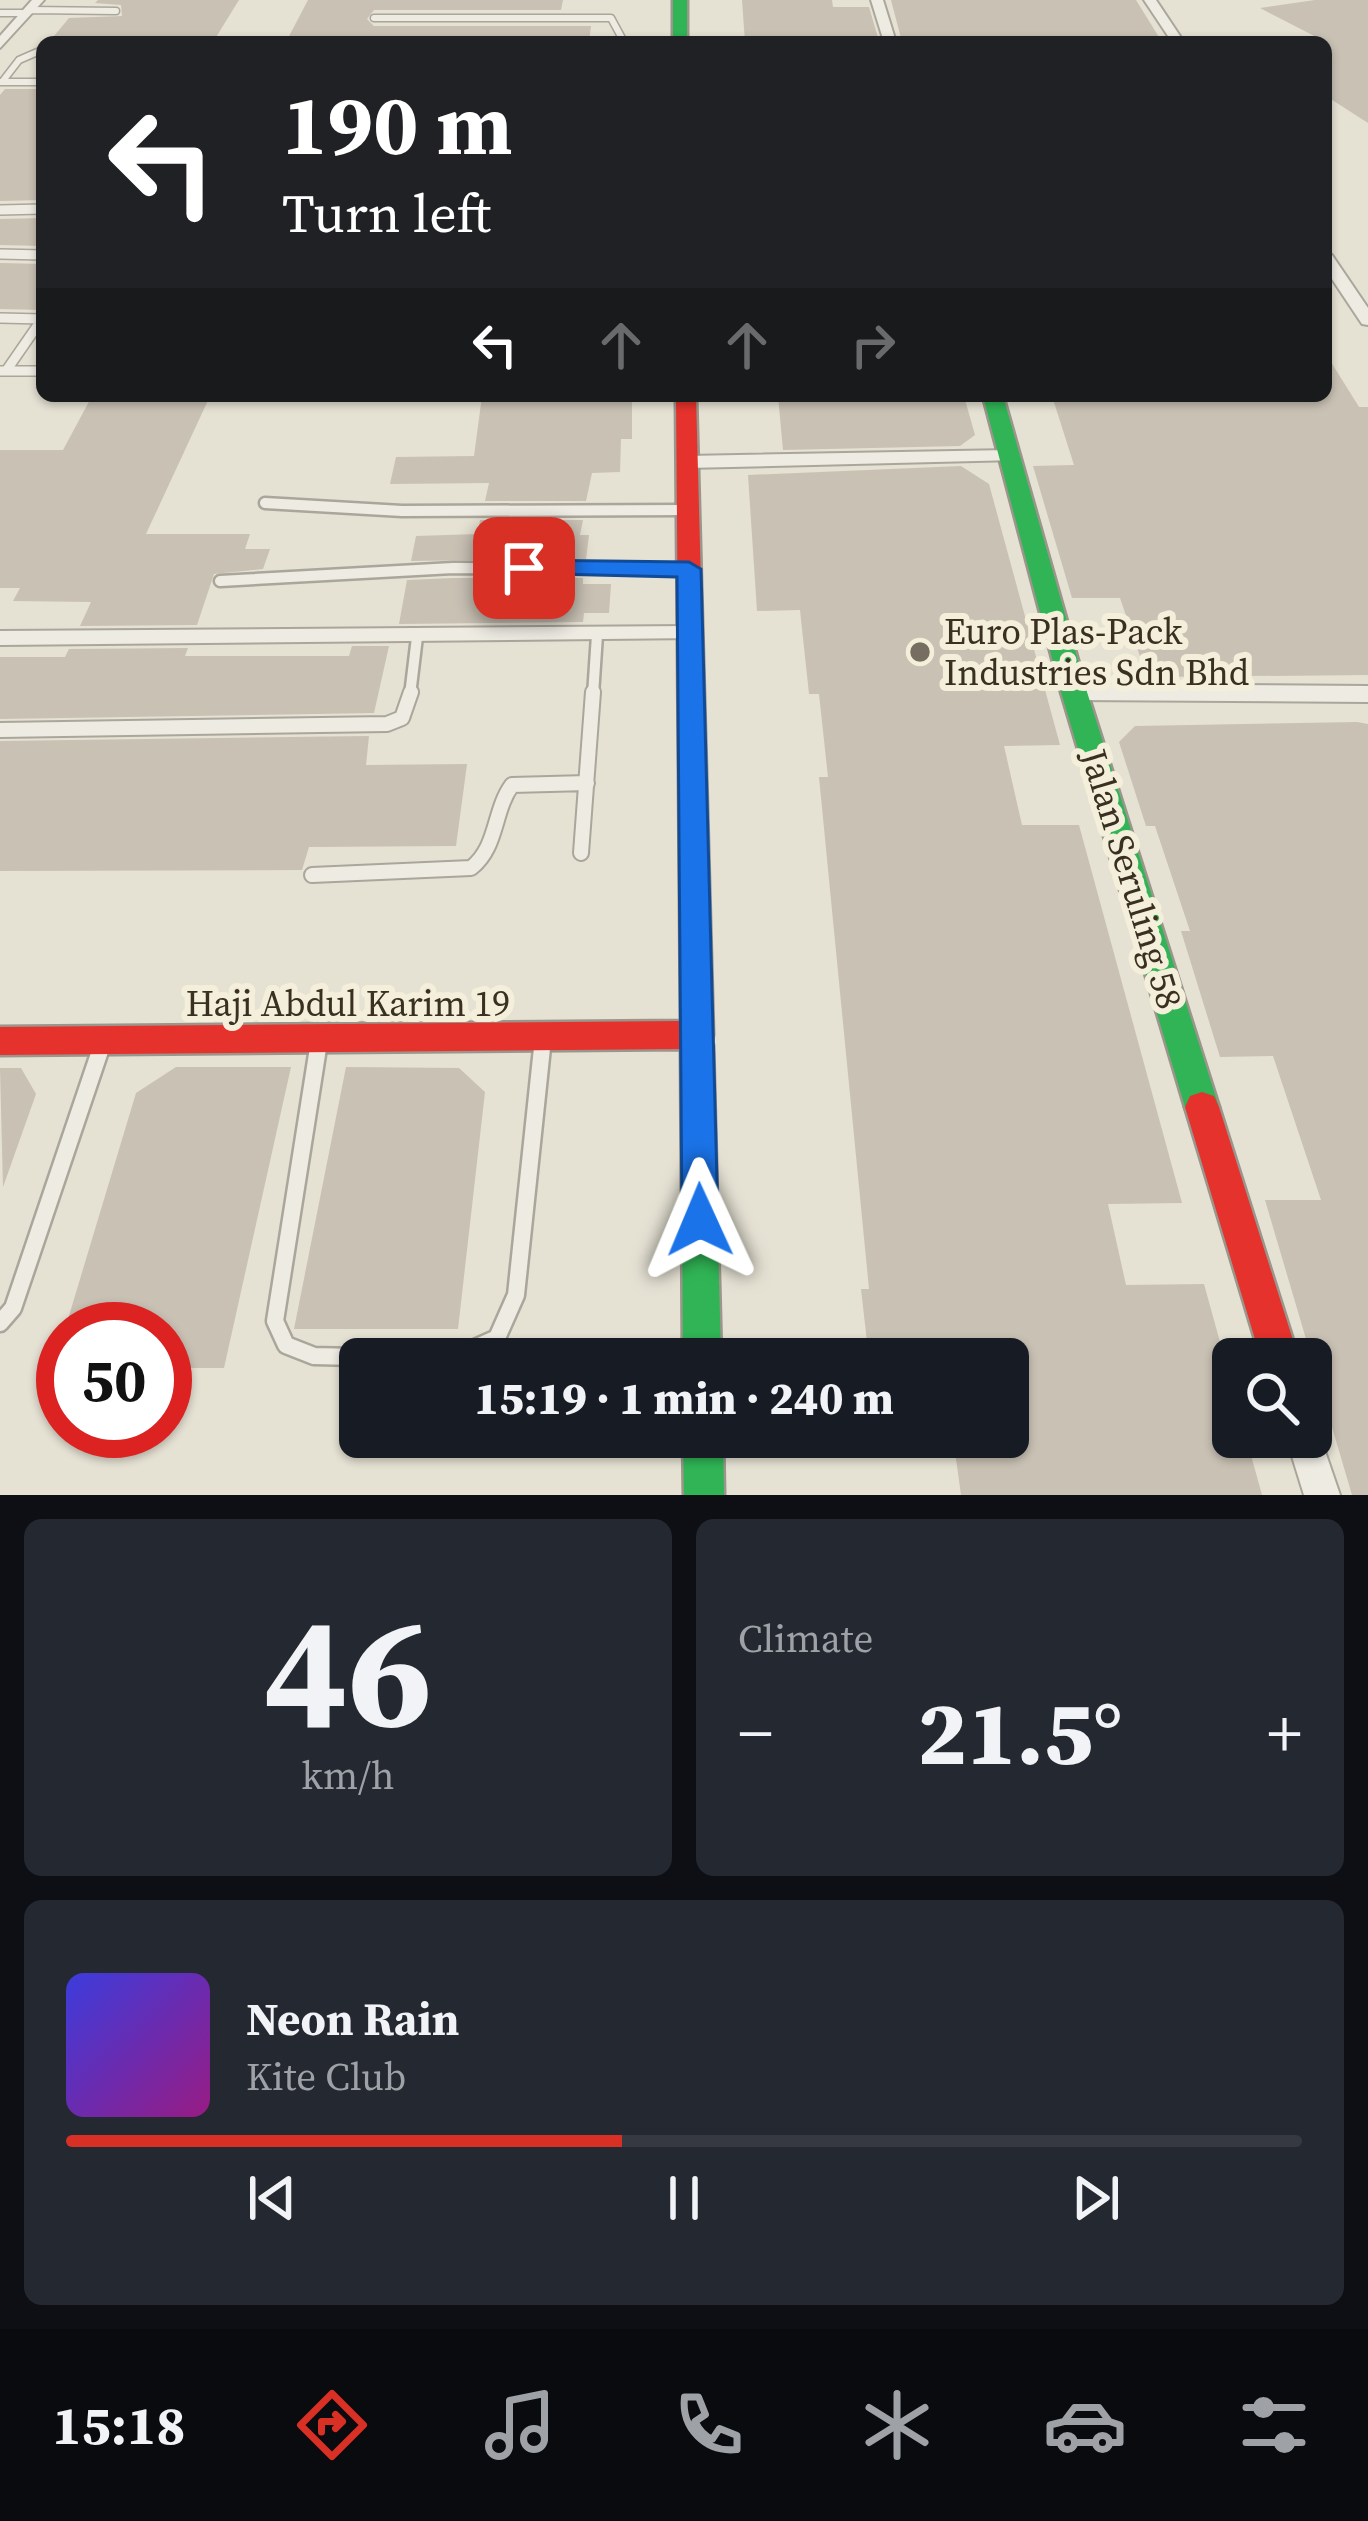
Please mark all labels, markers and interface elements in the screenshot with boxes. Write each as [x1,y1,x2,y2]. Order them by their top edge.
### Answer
text: 190 m [282,67,513,182]
icon: left [84,84,240,240]
text: Turn left [282,176,491,250]
icon: left [462,312,528,378]
icon: ahead [588,312,654,378]
icon: ahead [714,312,780,378]
icon: right [840,312,906,378]
pin [473,517,575,619]
icon: arrive [491,535,557,601]
place label: Euro Plas-Pack Industries Sdn Bhd [944,607,1249,697]
marker: Euro Plas-Pack Industries Sdn Bhd [907,639,933,665]
street label: Jalan Seruling 58 [1069,742,1195,1015]
street label: Haji Abdul Karim 19 [186,979,510,1028]
position arrow [637,1157,763,1283]
speed limit sign: 50 [36,1302,192,1458]
map controls [1212,1338,1332,1458]
button: search [1212,1338,1332,1458]
text: 15:19 · 1 min · 240 m [474,1367,894,1429]
text: 46 [263,1564,433,1778]
text: Climate [738,1612,873,1665]
text: 21.5° [917,1671,1123,1794]
text: − [738,1688,773,1778]
text: + [1267,1688,1302,1778]
text: km/h [302,1749,394,1802]
text: Neon Rain [246,1988,459,2050]
text: Kite Club [246,2050,406,2103]
icon: previous [239,2165,305,2231]
icon: pause [651,2165,717,2231]
icon: next [1063,2165,1129,2231]
icon: directions [290,2383,374,2467]
icon: music [478,2383,562,2467]
icon: phone [667,2383,751,2467]
icon: climate [855,2383,939,2467]
icon: car [1043,2383,1127,2467]
icon: filters [1232,2383,1316,2467]
text: 15:18 [52,2388,185,2462]

